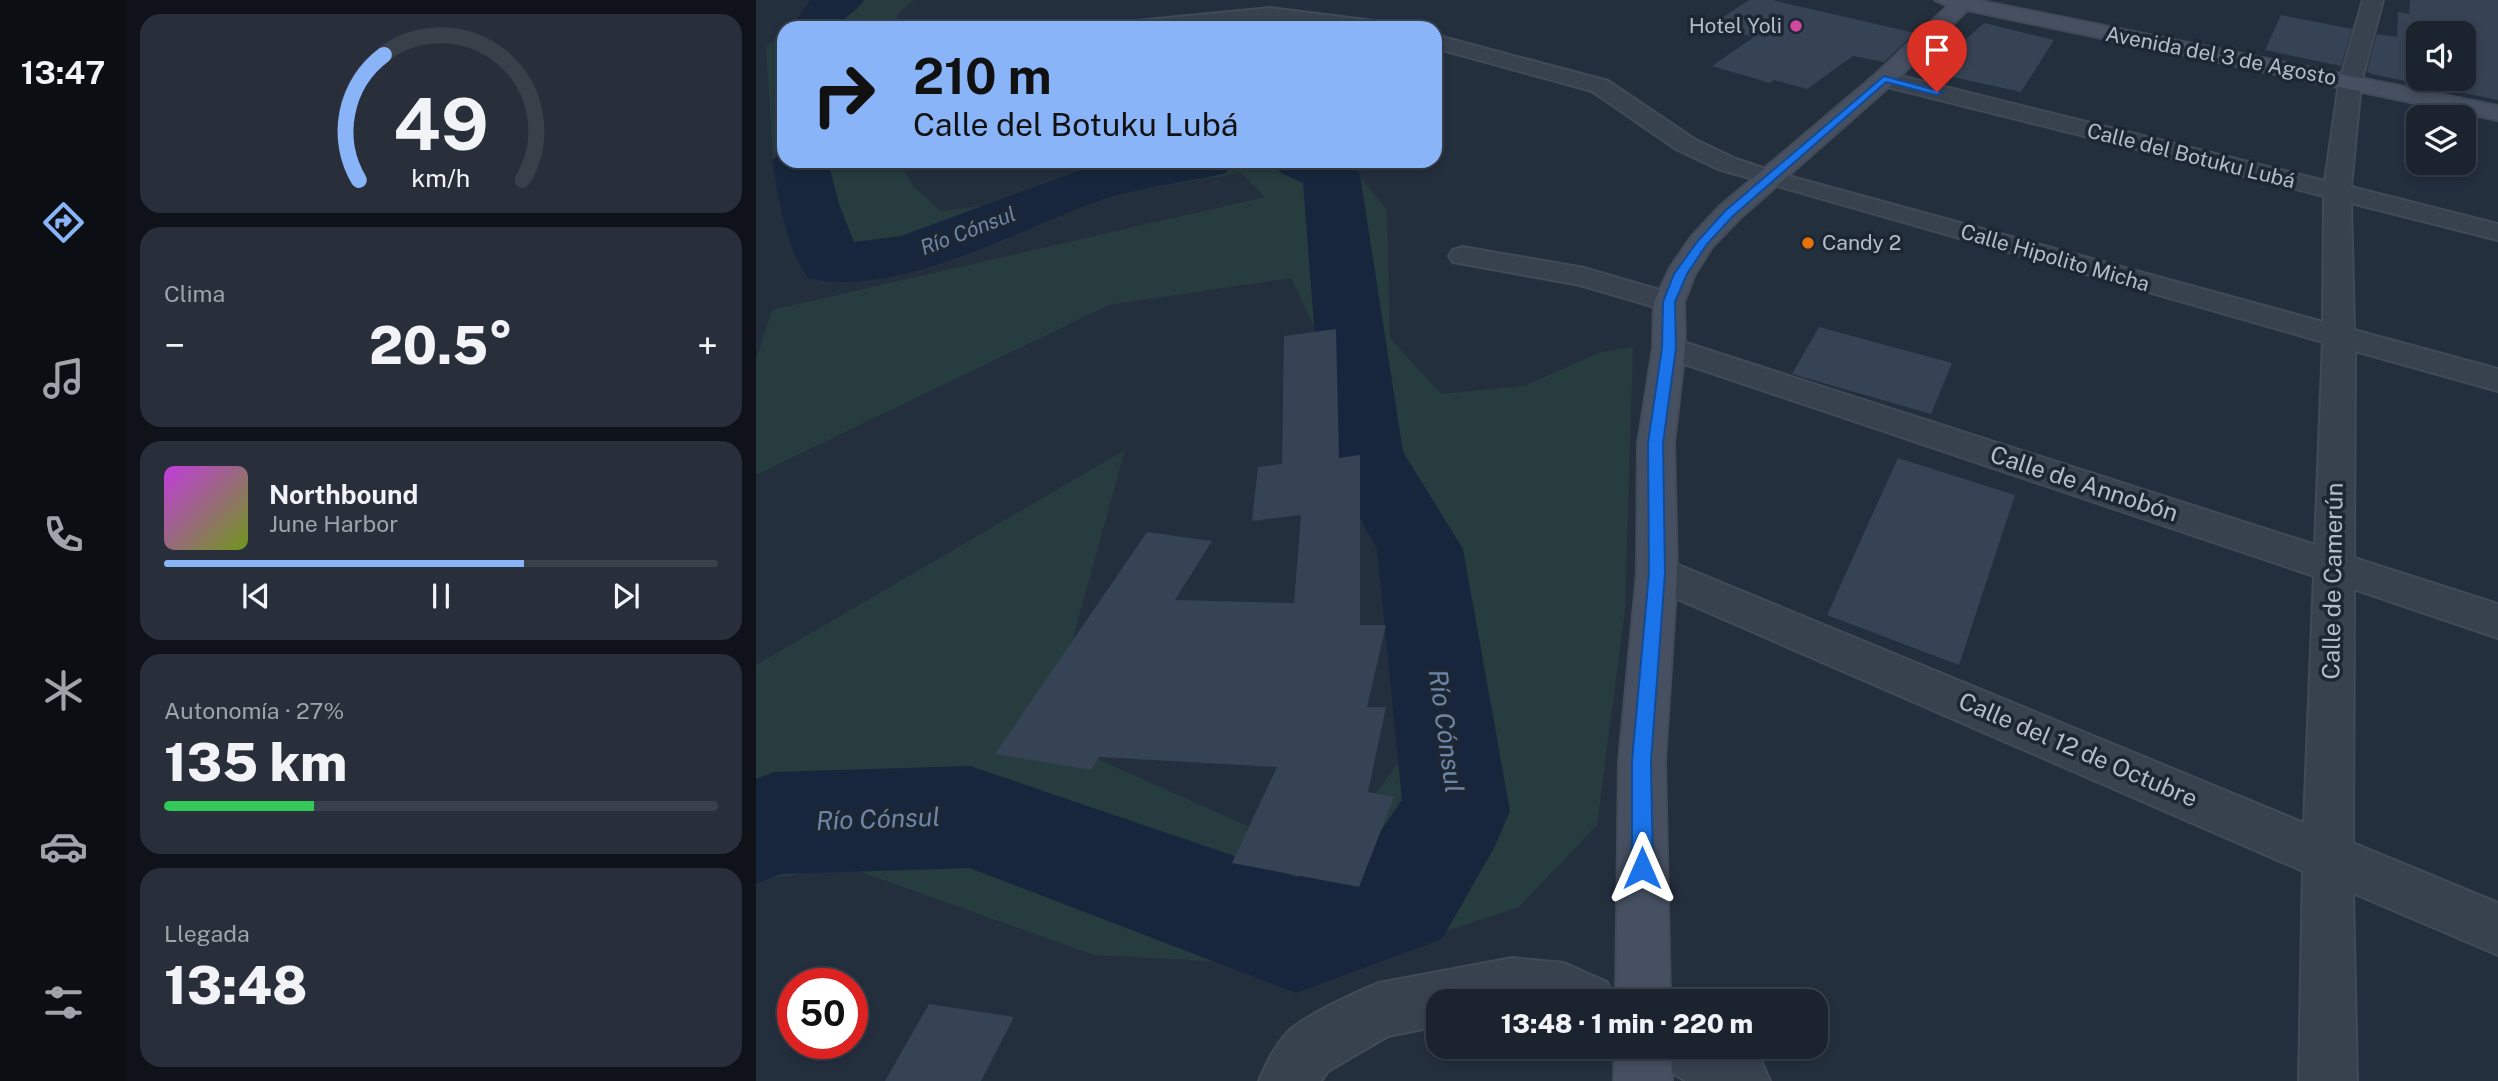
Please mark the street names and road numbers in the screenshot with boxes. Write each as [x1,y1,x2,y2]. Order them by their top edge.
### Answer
street label: Avenida del 3 de Agosto [2103,21,2339,90]
street label: Calle del Botuku Lubá [2084,118,2298,193]
street label: Calle Hipolito Micha [1958,219,2153,296]
street label: Calle de Annobón [1987,439,2182,527]
street label: Calle de Camerún [2316,482,2348,680]
street label: Calle del 12 de Octubre [1955,686,2202,812]

